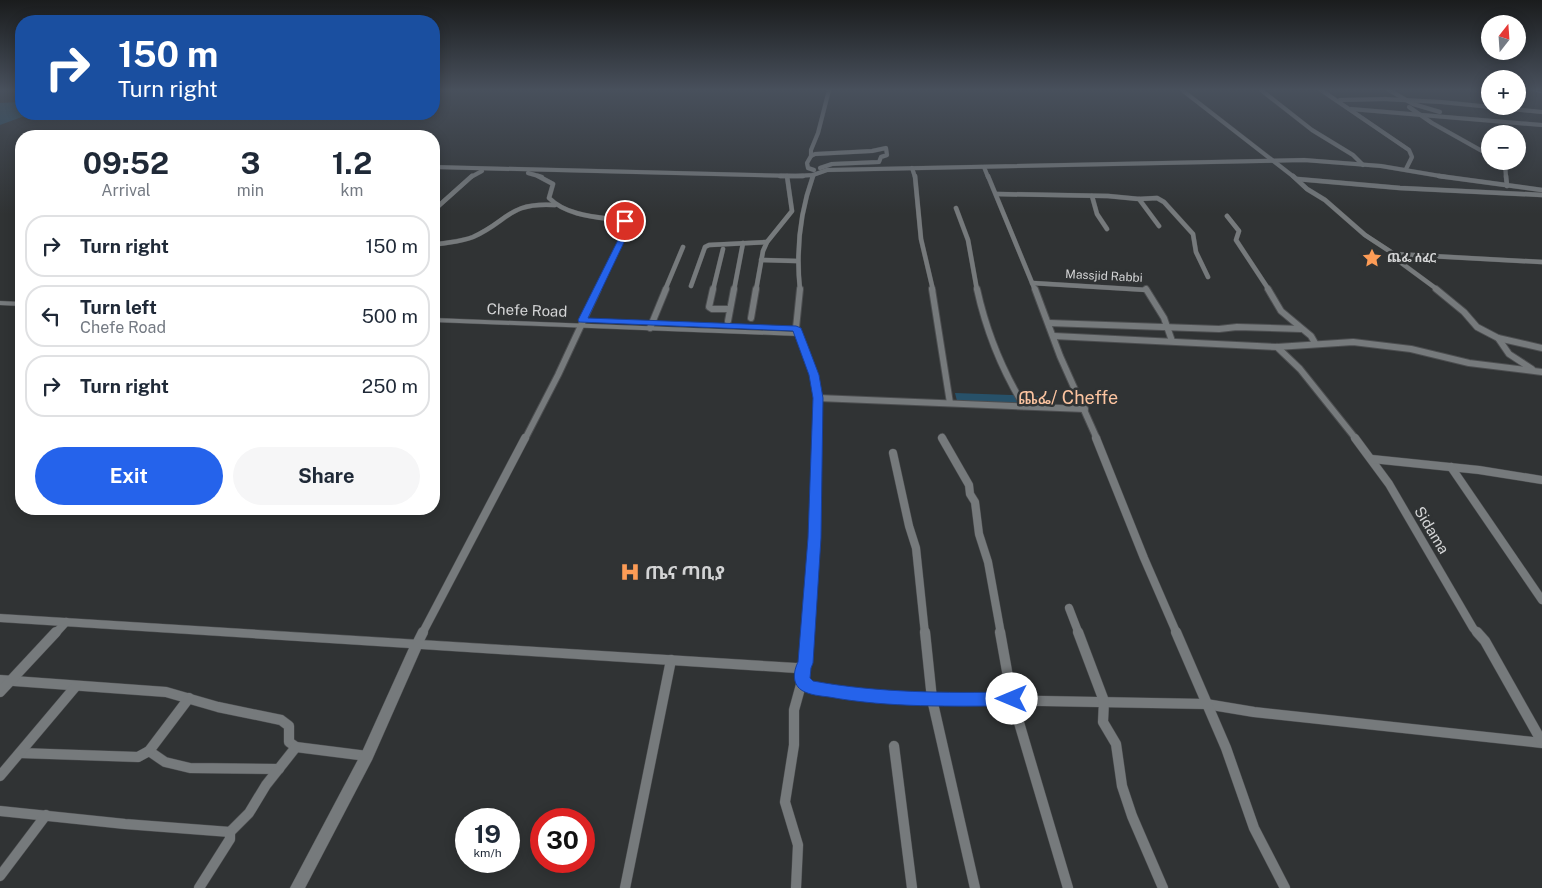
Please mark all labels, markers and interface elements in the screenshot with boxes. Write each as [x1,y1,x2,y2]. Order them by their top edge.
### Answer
north arrow [1481,15,1526,60]
map controls [1481,15,1526,170]
text: 150 m [118,34,218,75]
icon: right [35,35,100,100]
button: + [1481,70,1526,115]
text: Turn right [118,76,218,102]
button: − [1481,125,1526,170]
text: 09:52 [83,145,169,181]
text: 3 [240,145,260,181]
text: 1.2 [332,145,372,181]
text: Arrival [101,181,151,200]
text: min [237,181,264,200]
text: km [341,181,363,200]
pin [604,200,646,242]
icon: arrive [611,207,639,235]
icon: right [37,232,65,260]
text: Turn right [80,235,169,257]
text: 150 m [365,235,418,257]
place icon: ጨፌ ሰፈር [1361,247,1383,269]
place label: ጨፌ ሰፈር [1387,251,1436,265]
street label: Massjid Rabbi [1065,267,1143,285]
text: Turn left [80,296,157,318]
street label: Chefe Road [486,300,568,320]
icon: left [37,302,65,330]
text: 500 m [362,305,418,327]
text: Chefe Road [80,318,166,337]
icon: right [37,372,65,400]
text: Turn right [80,375,169,397]
text: 250 m [362,375,418,397]
district label: ጨፌ/ Cheffe [1018,387,1118,408]
button: Exit [35,447,223,505]
button: Share [233,447,420,505]
street label: Sidama [1411,503,1453,557]
hospital icon: ጤና ጣቢያ [619,561,641,583]
place label: ጤና ጣቢያ [645,562,725,583]
position arrow [985,672,1037,724]
speed limit sign: 30 [530,808,595,873]
text: 19 [474,819,501,849]
text: km/h [473,846,502,860]

